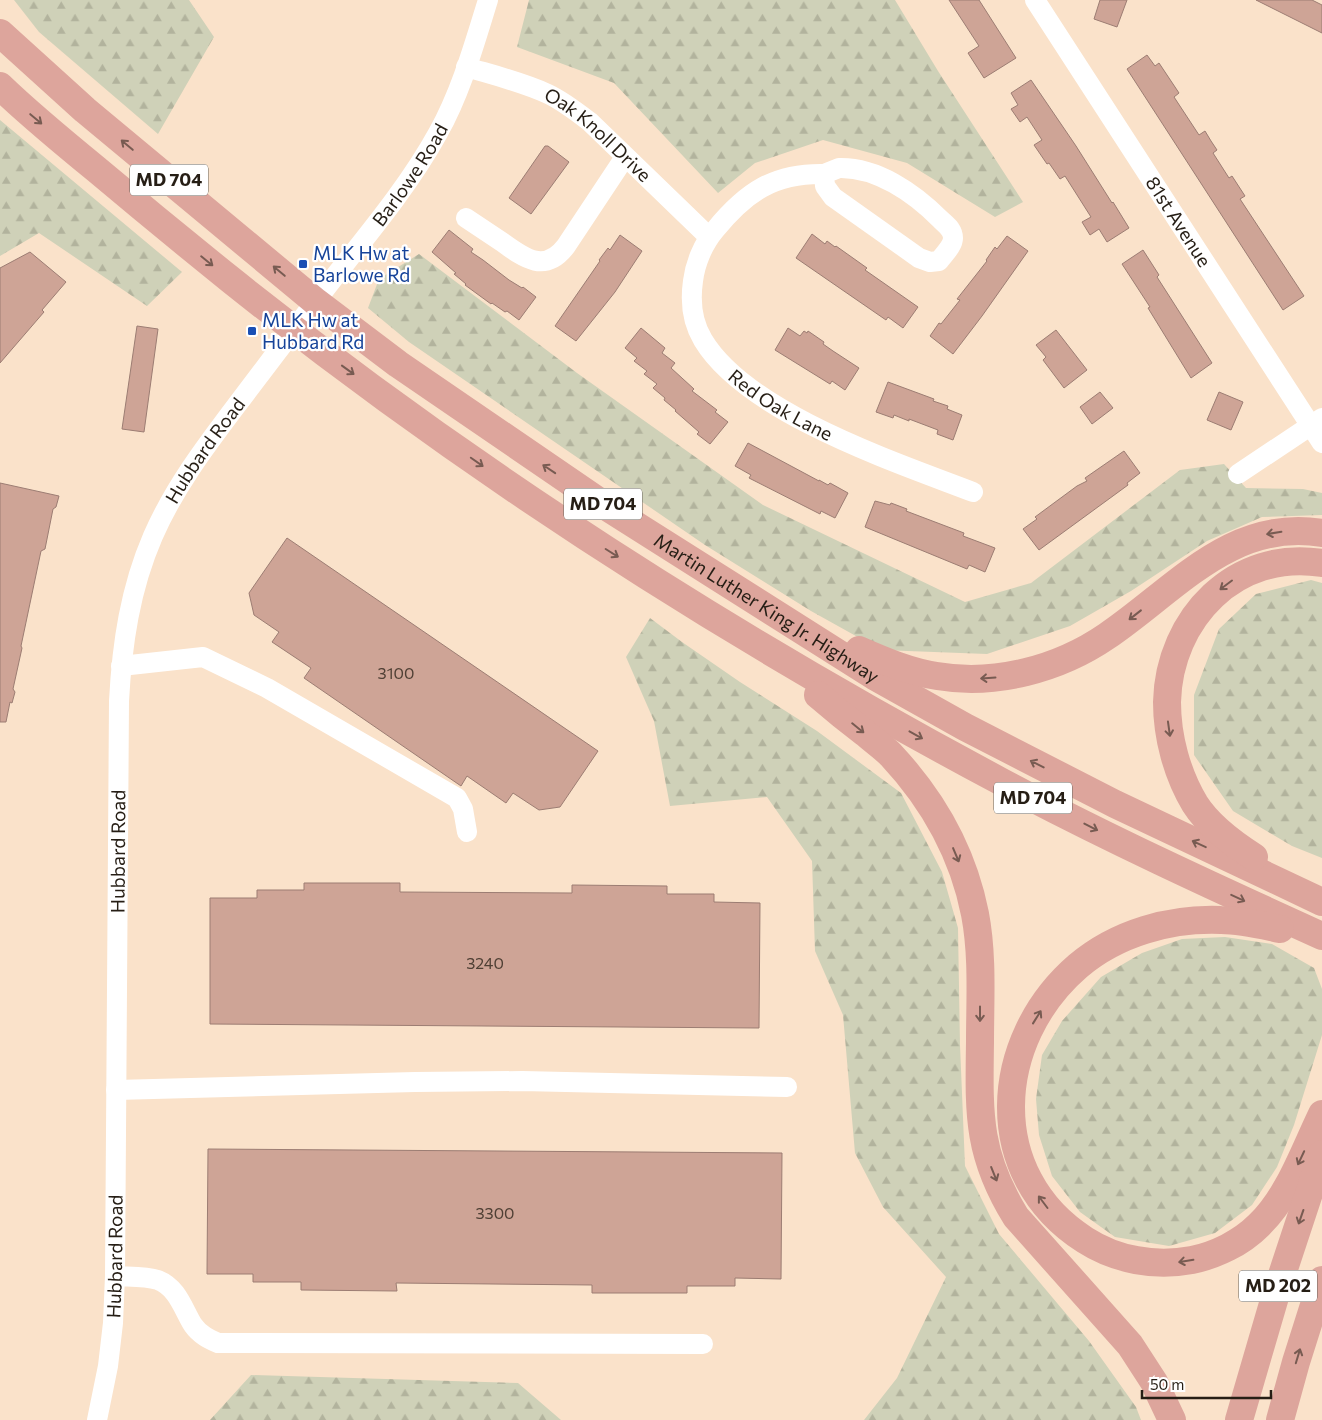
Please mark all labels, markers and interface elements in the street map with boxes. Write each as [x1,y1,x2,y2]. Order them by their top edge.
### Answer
street label: Oak Knoll Drive [541,82,656,186]
one-way arrow [29,113,42,125]
street label: Barlowe Road [367,119,452,230]
one-way arrow [121,139,134,150]
road number: MD 704 [130,164,208,196]
street label: 81st Avenue [1141,172,1217,271]
place label: MLK Hw at Barlowe Rd [313,241,410,286]
one-way arrow [200,255,213,266]
marker: MLK Hw at Barlowe Rd [297,258,309,270]
one-way arrow [272,266,285,277]
place label: MLK Hw at Hubbard Rd [262,308,364,353]
marker: MLK Hw at Hubbard Rd [246,325,258,337]
street label: Red Oak Lane [724,364,837,445]
one-way arrow [341,365,355,375]
street label: Hubbard Road [160,393,249,507]
one-way arrow [470,457,484,467]
one-way arrow [543,463,557,473]
road number: MD 704 [564,488,642,520]
street label: Martin Luther King Jr. Highway [650,528,884,687]
one-way arrow [1266,528,1282,538]
one-way arrow [604,548,618,558]
one-way arrow [1219,580,1233,590]
one-way arrow [1129,609,1142,620]
house number: 3100 [378,663,414,682]
one-way arrow [981,673,997,682]
one-way arrow [1164,721,1174,737]
one-way arrow [851,722,864,733]
one-way arrow [909,731,923,741]
one-way arrow [1030,759,1045,769]
road number: MD 704 [994,782,1072,814]
street label: Hubbard Road [106,790,129,913]
one-way arrow [1083,823,1098,832]
one-way arrow [1191,839,1206,849]
one-way arrow [953,847,962,862]
one-way arrow [1230,893,1245,903]
house number: 3240 [466,953,504,972]
one-way arrow [975,1006,985,1022]
one-way arrow [1031,1010,1042,1024]
one-way arrow [1296,1150,1305,1165]
one-way arrow [990,1166,999,1181]
street label: Hubbard Road [101,1195,127,1319]
one-way arrow [1038,1195,1048,1209]
house number: 3300 [475,1203,515,1222]
one-way arrow [1296,1209,1305,1224]
one-way arrow [1178,1256,1194,1266]
road number: MD 202 [1239,1270,1317,1302]
one-way arrow [1294,1349,1303,1365]
scale bar [1142,1368,1271,1400]
text: 50 m [1150,1375,1184,1393]

